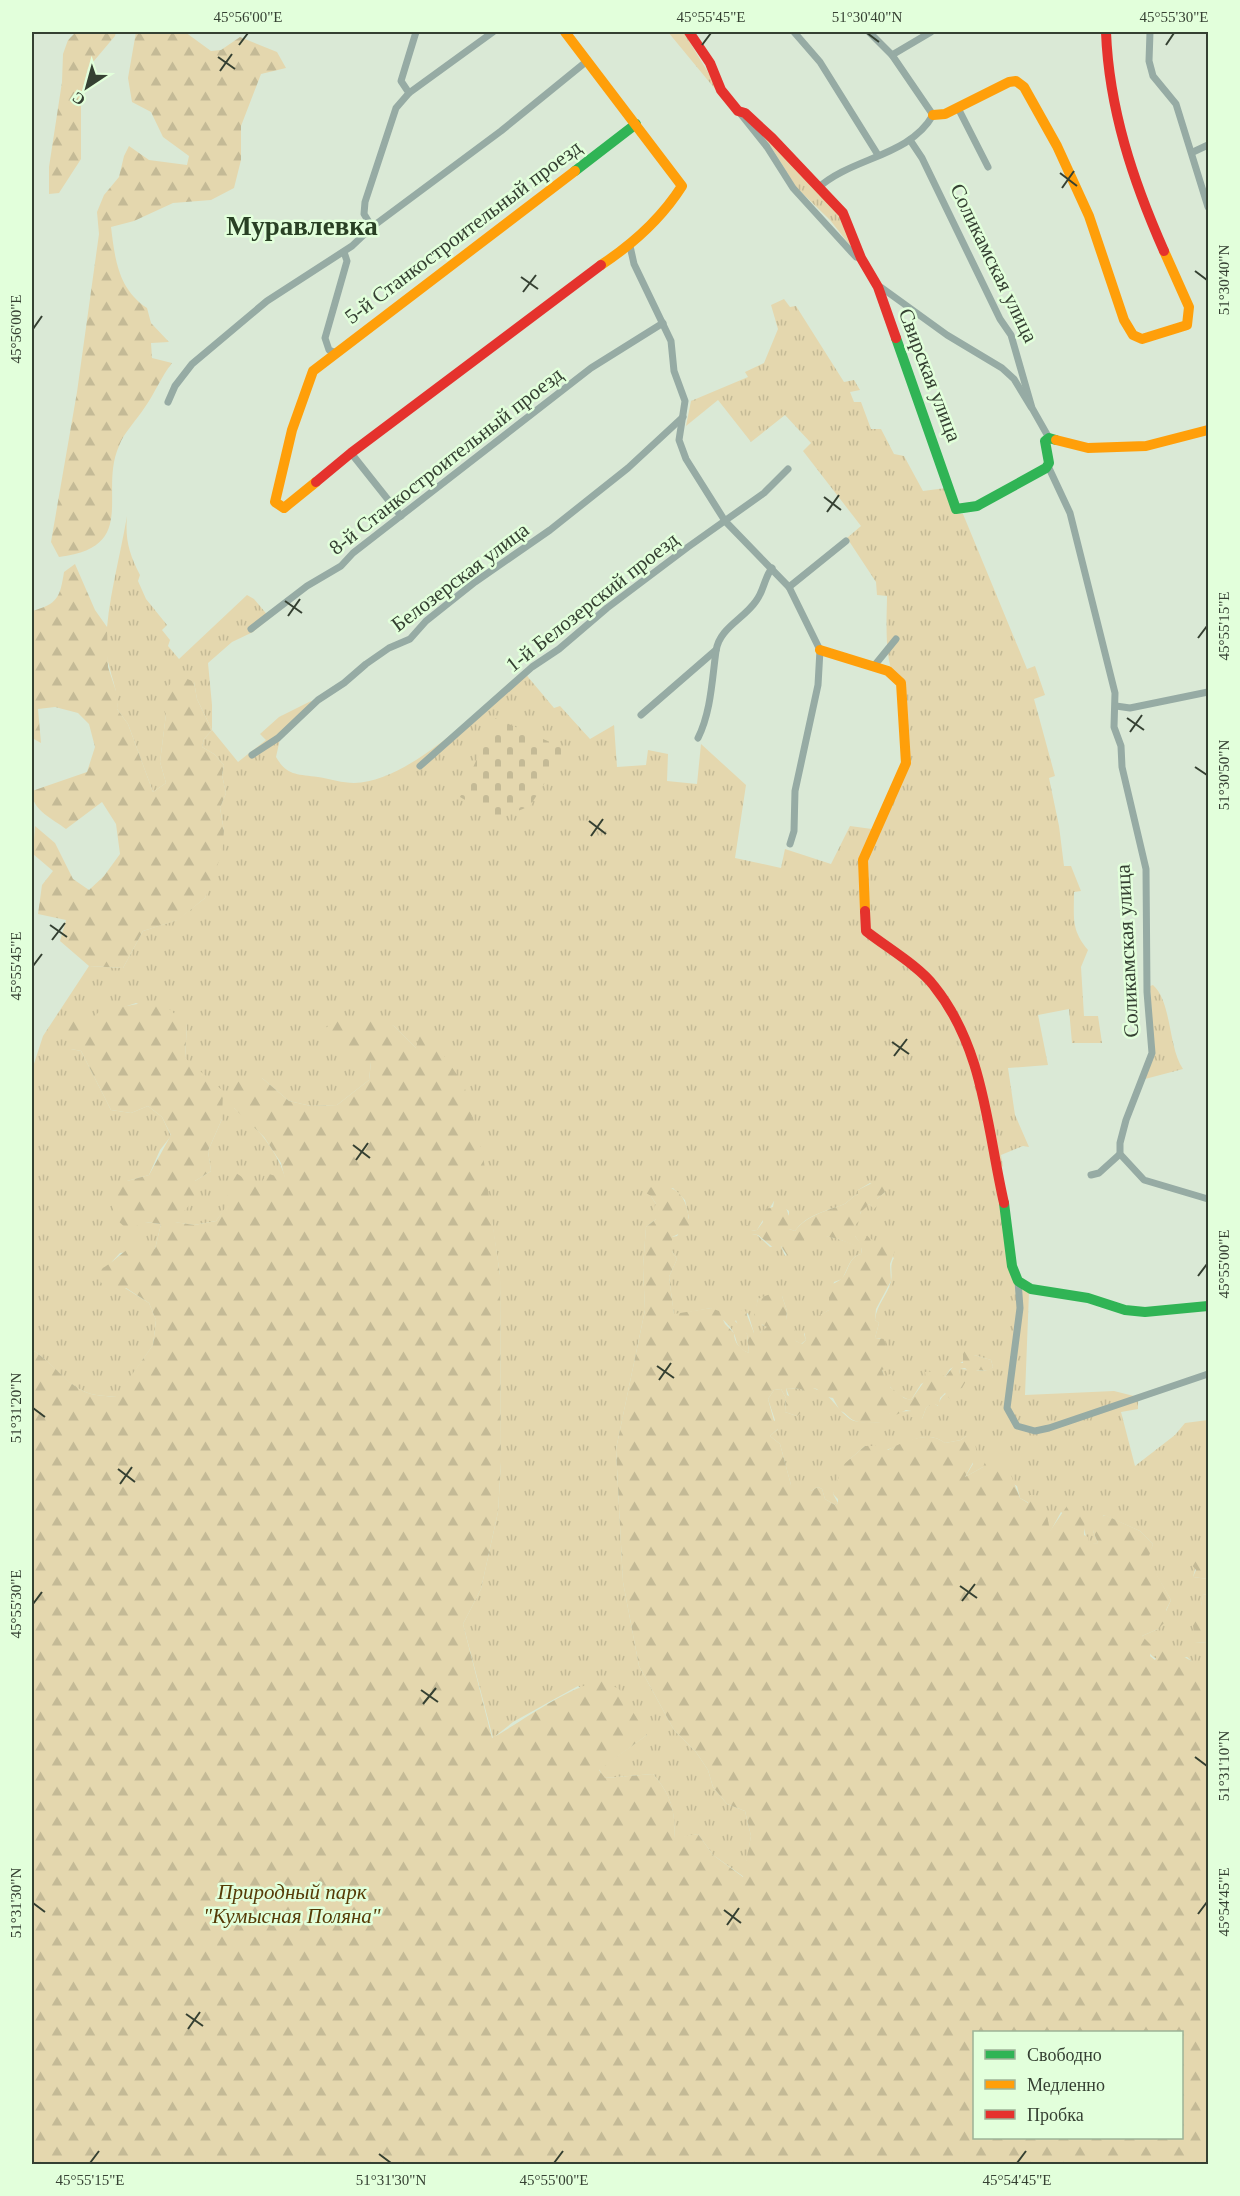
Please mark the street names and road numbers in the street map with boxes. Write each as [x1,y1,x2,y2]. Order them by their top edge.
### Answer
street label: 5-й Станкостроительный проезд [340,135,586,329]
street label: Соликамская улица [945,180,1043,347]
street label: Свирская улица [894,305,967,446]
street label: 8-й Станкостроительный проезд [324,362,568,560]
street label: Белозерская улица [387,517,534,636]
street label: 1-й Белозерский проезд [501,527,683,677]
street label: Соликамская улица [1110,863,1144,1038]

